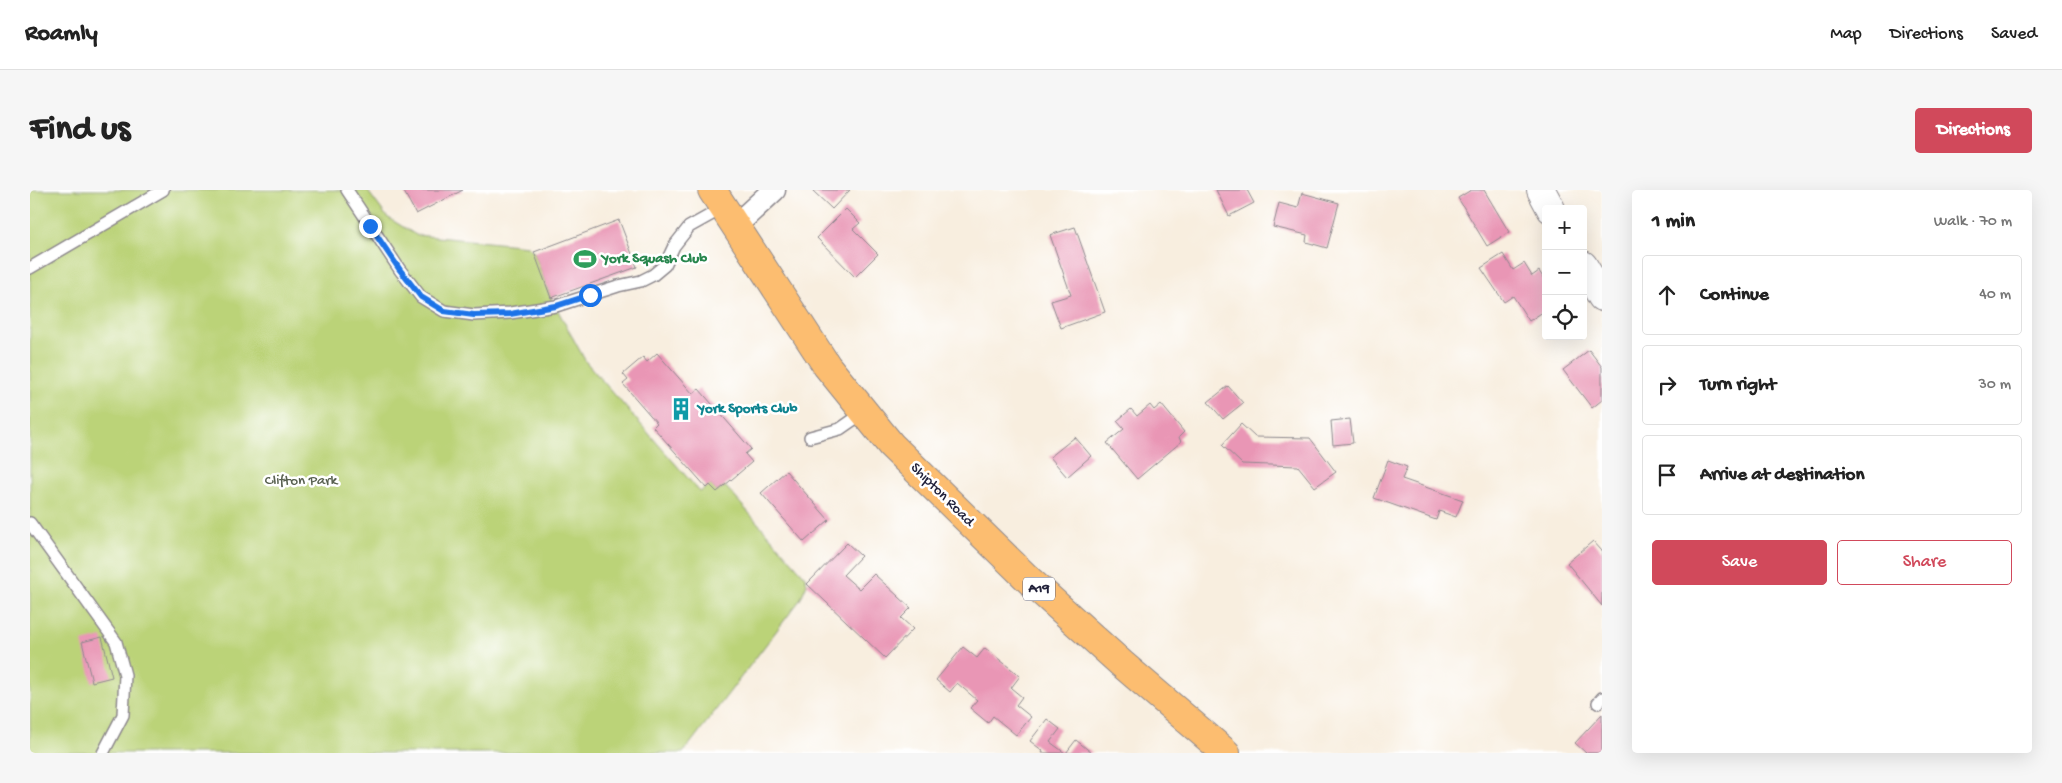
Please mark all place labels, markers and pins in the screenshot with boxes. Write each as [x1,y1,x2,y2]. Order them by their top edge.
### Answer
sports icon: York Squash Club [572,246,598,272]
place label: York Squash Club [600,250,707,268]
building icon: York Sports Club [668,396,694,422]
place label: York Sports Club [696,400,797,418]

